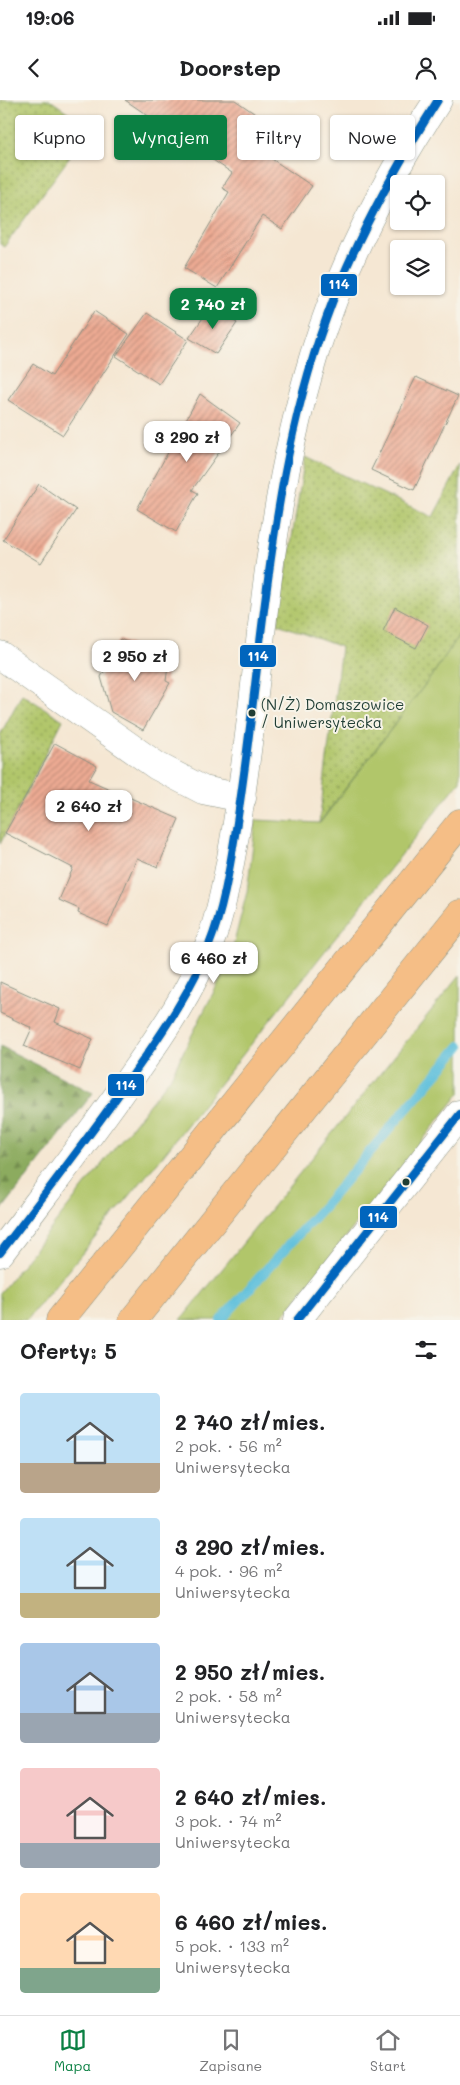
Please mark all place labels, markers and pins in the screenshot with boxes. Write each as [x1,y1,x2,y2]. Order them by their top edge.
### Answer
pin: 2 740 zł [161,288,265,330]
pin: 3 290 zł [135,420,239,463]
pin: 2 950 zł [83,640,187,682]
place label: (N/Ż) Domaszowice / Uniwersytecka [261,694,404,732]
marker: (N/Ż) Domaszowice / Uniwersytecka [247,708,257,718]
pin: 2 640 zł [37,790,141,832]
pin: 6 460 zł [162,942,266,984]
unlabelled marker [401,1177,411,1187]

